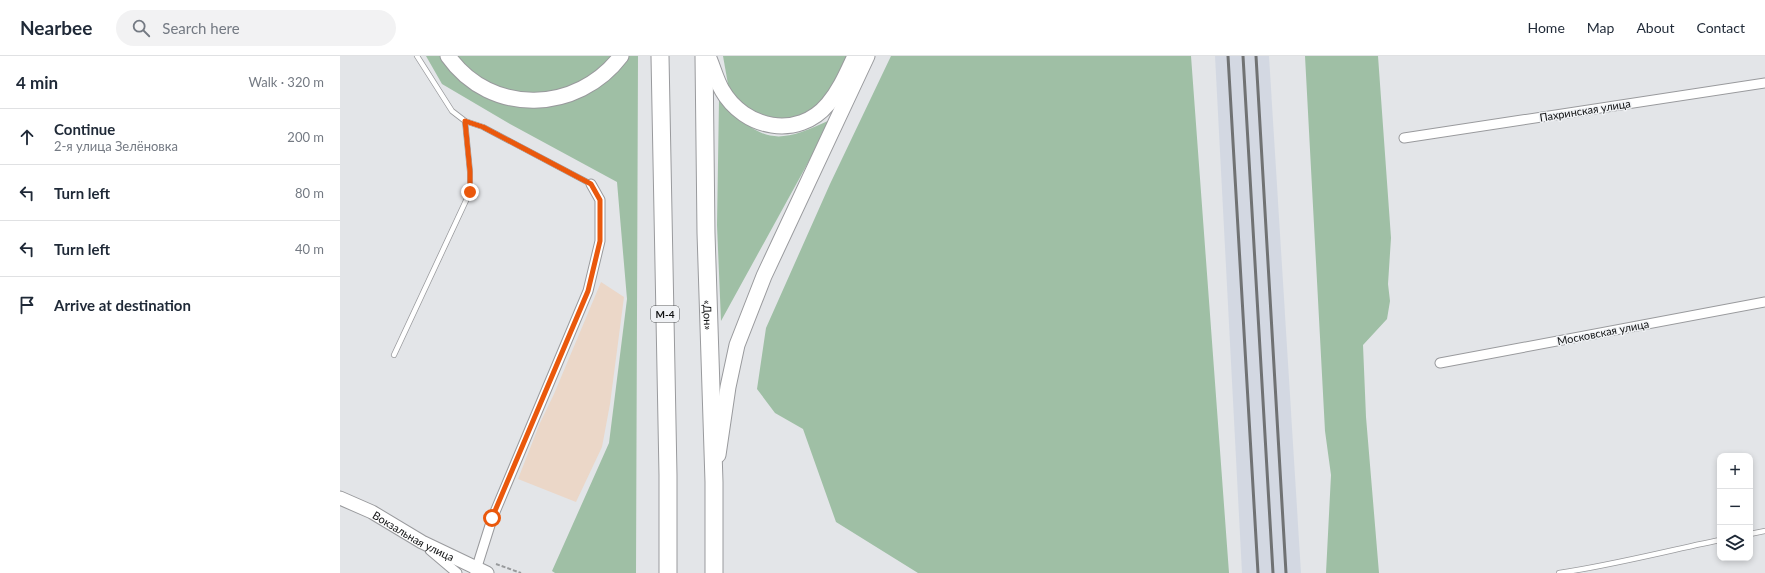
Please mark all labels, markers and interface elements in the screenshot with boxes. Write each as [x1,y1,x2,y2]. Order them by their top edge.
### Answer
search box [116,10,396,46]
text: Nearbee [20,16,92,39]
icon: search [130,17,152,39]
text: Search here [162,19,240,37]
text: Home [1527,19,1565,36]
text: Map [1587,19,1614,36]
text: About [1636,19,1674,36]
text: Contact [1696,19,1745,36]
text: 4 min [16,72,58,93]
text: Walk · 320 m [248,74,324,90]
street label: Пахринская улица [1538,96,1632,124]
text: Continue [54,120,115,138]
icon: ahead [16,126,38,148]
text: 200 m [287,129,324,145]
text: 2-я улица Зелёновка [54,138,178,154]
icon: left [16,182,38,204]
route end [461,183,479,201]
text: Turn left [54,184,110,202]
text: 80 m [295,185,324,201]
icon: left [16,238,38,260]
text: Turn left [54,240,110,258]
text: 40 m [295,241,324,257]
icon: arrive [16,294,38,316]
text: Arrive at destination [54,296,191,314]
street label: «Дон» [702,300,716,331]
road number: М-4 [651,306,679,322]
street label: Московская улица [1556,317,1650,347]
map controls [1717,453,1753,561]
button: + [1717,453,1753,489]
button: − [1717,489,1753,525]
street label: Вокзальная улица [371,508,457,563]
route start [483,509,501,527]
button: layers [1717,525,1753,561]

